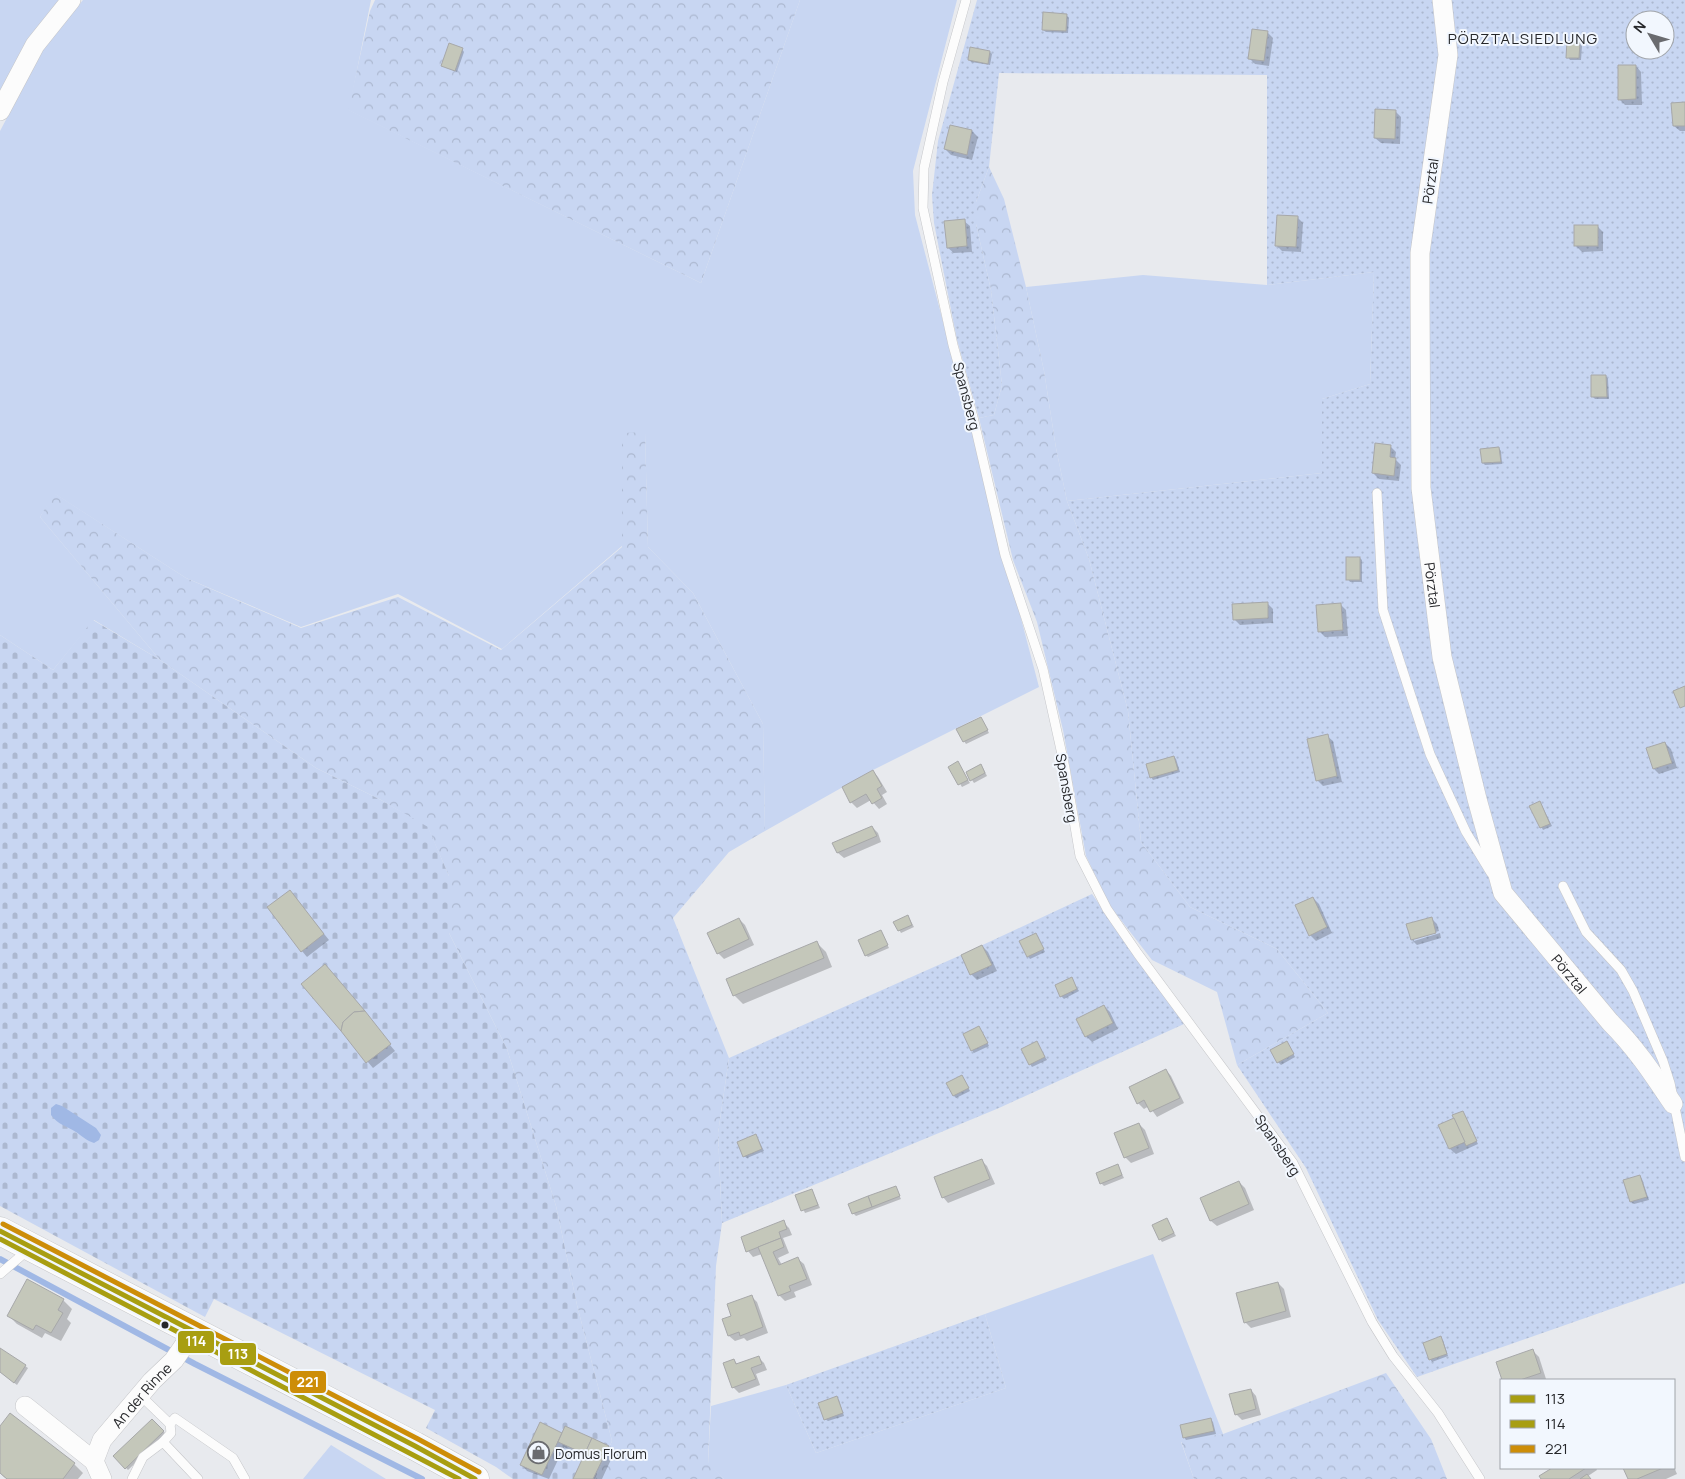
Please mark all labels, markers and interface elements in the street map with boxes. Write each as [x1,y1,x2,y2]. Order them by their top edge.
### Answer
north arrow [1625,10,1675,60]
text: N [1629,17,1650,37]
district label: PÖRZTALSIEDLUNG [1448,28,1598,49]
street label: Pörztal [1417,157,1443,205]
street label: Spansberg [949,360,985,432]
street label: Pörztal [1421,561,1445,609]
street label: Spansberg [1052,752,1082,824]
street label: Pörztal [1548,950,1592,997]
street label: Spansberg [1251,1111,1305,1179]
unlabelled marker [160,1320,170,1330]
line badge: 114 [177,1330,215,1354]
text: 114 [186,1331,206,1350]
line badge: 113 [219,1342,257,1366]
text: 113 [228,1344,248,1363]
street label: An der Rinne [107,1358,175,1432]
line badge: 221 [289,1370,327,1394]
text: 221 [297,1372,319,1391]
legend [1500,1379,1675,1469]
text: 113 [1545,1388,1565,1409]
text: 114 [1545,1413,1566,1434]
text: 221 [1545,1438,1568,1459]
shop icon: Domus Florum [527,1441,551,1465]
place label: Domus Florum [555,1444,647,1463]

